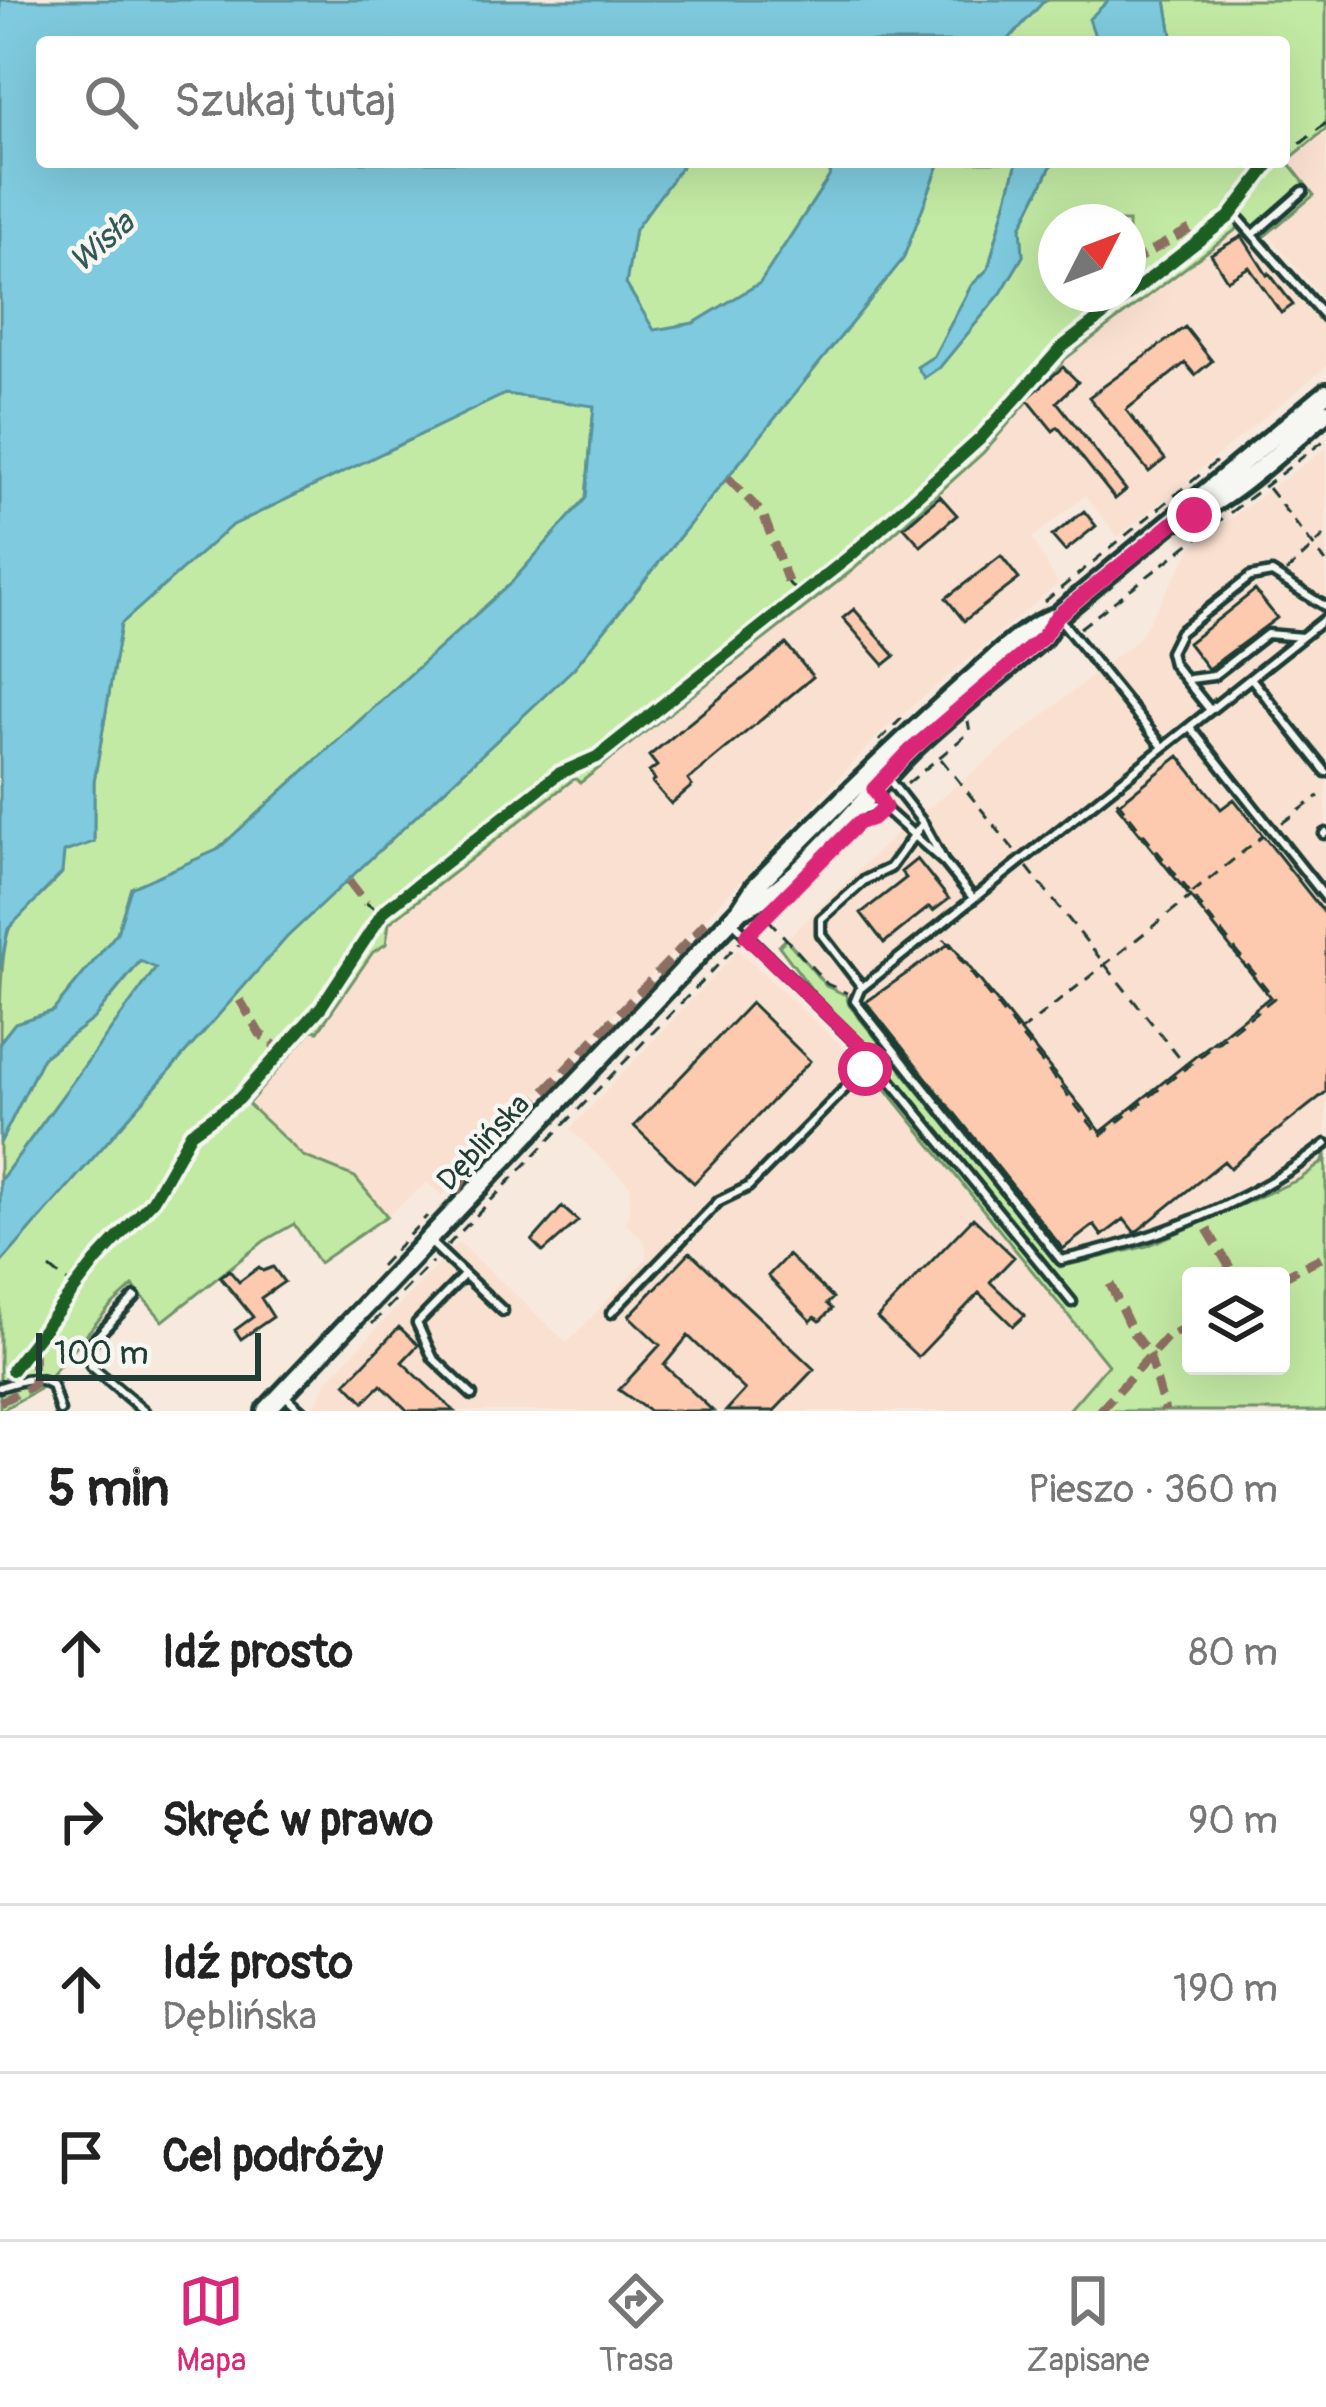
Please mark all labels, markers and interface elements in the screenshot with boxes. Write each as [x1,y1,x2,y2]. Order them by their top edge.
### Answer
search box [36,36,1290,168]
icon: search [78,69,144,135]
text: Szukaj tutaj [174,74,396,130]
water label: Wisła [61,202,144,281]
north arrow [1038,204,1146,312]
route end [1167,488,1221,542]
route start [838,1042,892,1096]
street label: Dęblińska [429,1086,538,1199]
map controls [1182,1267,1290,1375]
button: layers [1182,1267,1290,1375]
scale bar [36,1327,261,1380]
text: 100 m [54,1333,148,1374]
text: 5 min [48,1457,169,1521]
text: Pieszo · 360 m [1028,1465,1278,1514]
icon: ahead [48,1620,114,1686]
text: Idź prosto [162,1625,353,1681]
text: 80 m [1189,1628,1278,1677]
icon: right [48,1788,114,1854]
text: Skręć w prawo [162,1793,433,1849]
text: 90 m [1188,1796,1278,1845]
text: Idź prosto [162,1936,353,1992]
icon: ahead [48,1956,114,2022]
text: 190 m [1173,1964,1278,2013]
text: Dęblińska [162,1992,317,2041]
icon: arrive [48,2124,114,2190]
text: Cel podróży [162,2129,383,2185]
tab: Mapa [176,2268,246,2381]
tab: Trasa [599,2268,674,2381]
tab: Zapisane [1026,2268,1150,2381]

